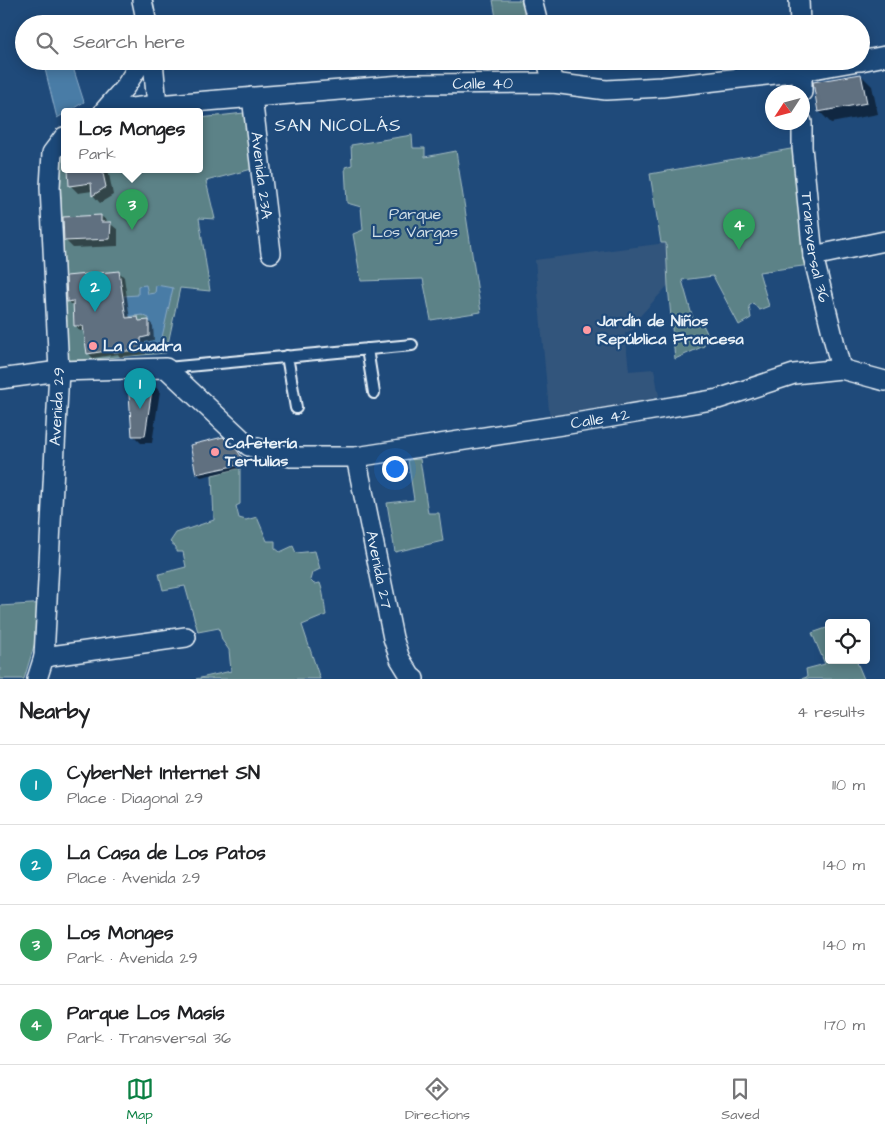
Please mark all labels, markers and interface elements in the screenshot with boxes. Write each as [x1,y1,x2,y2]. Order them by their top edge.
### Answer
search box [15,15,870,70]
icon: search [33,29,61,57]
text: Search here [73,29,185,56]
street label: Calle 40 [452,72,513,95]
north arrow [765,85,810,130]
popup [61,108,203,173]
district label: SAN NICOLÁS [275,113,401,138]
text: Los Monges [79,116,185,143]
street label: Avenida 23A [245,130,278,220]
text: Park [79,143,116,165]
pin: 3 [116,189,148,230]
street label: Transversal 36 [796,191,835,305]
park label: Parque Los Vargas [372,203,458,244]
pin: 4 [723,209,755,250]
pin: 2 [79,271,111,312]
place label: Jardín de Niños República Francesa [596,310,745,350]
marker: Jardín de Niños República Francesa [581,324,593,336]
place label: La Cuadra [103,335,182,357]
marker: La Cuadra [87,340,99,352]
street label: Avenida 29 [44,367,70,446]
pin: 1 [124,368,156,409]
street label: Calle 42 [569,403,631,434]
place label: Cafetería Tertulias [224,432,298,472]
marker: Cafetería Tertulias [209,446,221,458]
your location [382,456,408,482]
street label: Avenida 27 [360,529,398,611]
map controls [825,619,870,664]
button: locate [825,619,870,664]
text: Nearby [20,697,90,726]
text: 4 results [797,701,865,723]
text: CyberNet Internet SN [67,760,260,787]
text: 1 [35,774,37,796]
text: 110 m [832,774,865,796]
text: Place · Diagonal 29 [67,787,203,809]
text: La Casa de Los Patos [67,840,266,867]
text: 2 [31,854,41,876]
text: 140 m [823,854,865,876]
text: Place · Avenida 29 [67,867,200,889]
text: Los Monges [67,920,174,947]
text: 3 [32,934,40,956]
text: 140 m [823,934,865,956]
text: Park · Avenida 29 [67,947,198,969]
text: Parque Los Masís [67,1000,225,1027]
text: 4 [31,1014,41,1036]
text: 170 m [824,1014,865,1036]
text: Park · Transversal 36 [67,1027,231,1049]
tab: Map [126,1075,154,1125]
tab: Directions [405,1075,470,1125]
tab: Saved [721,1075,759,1125]

